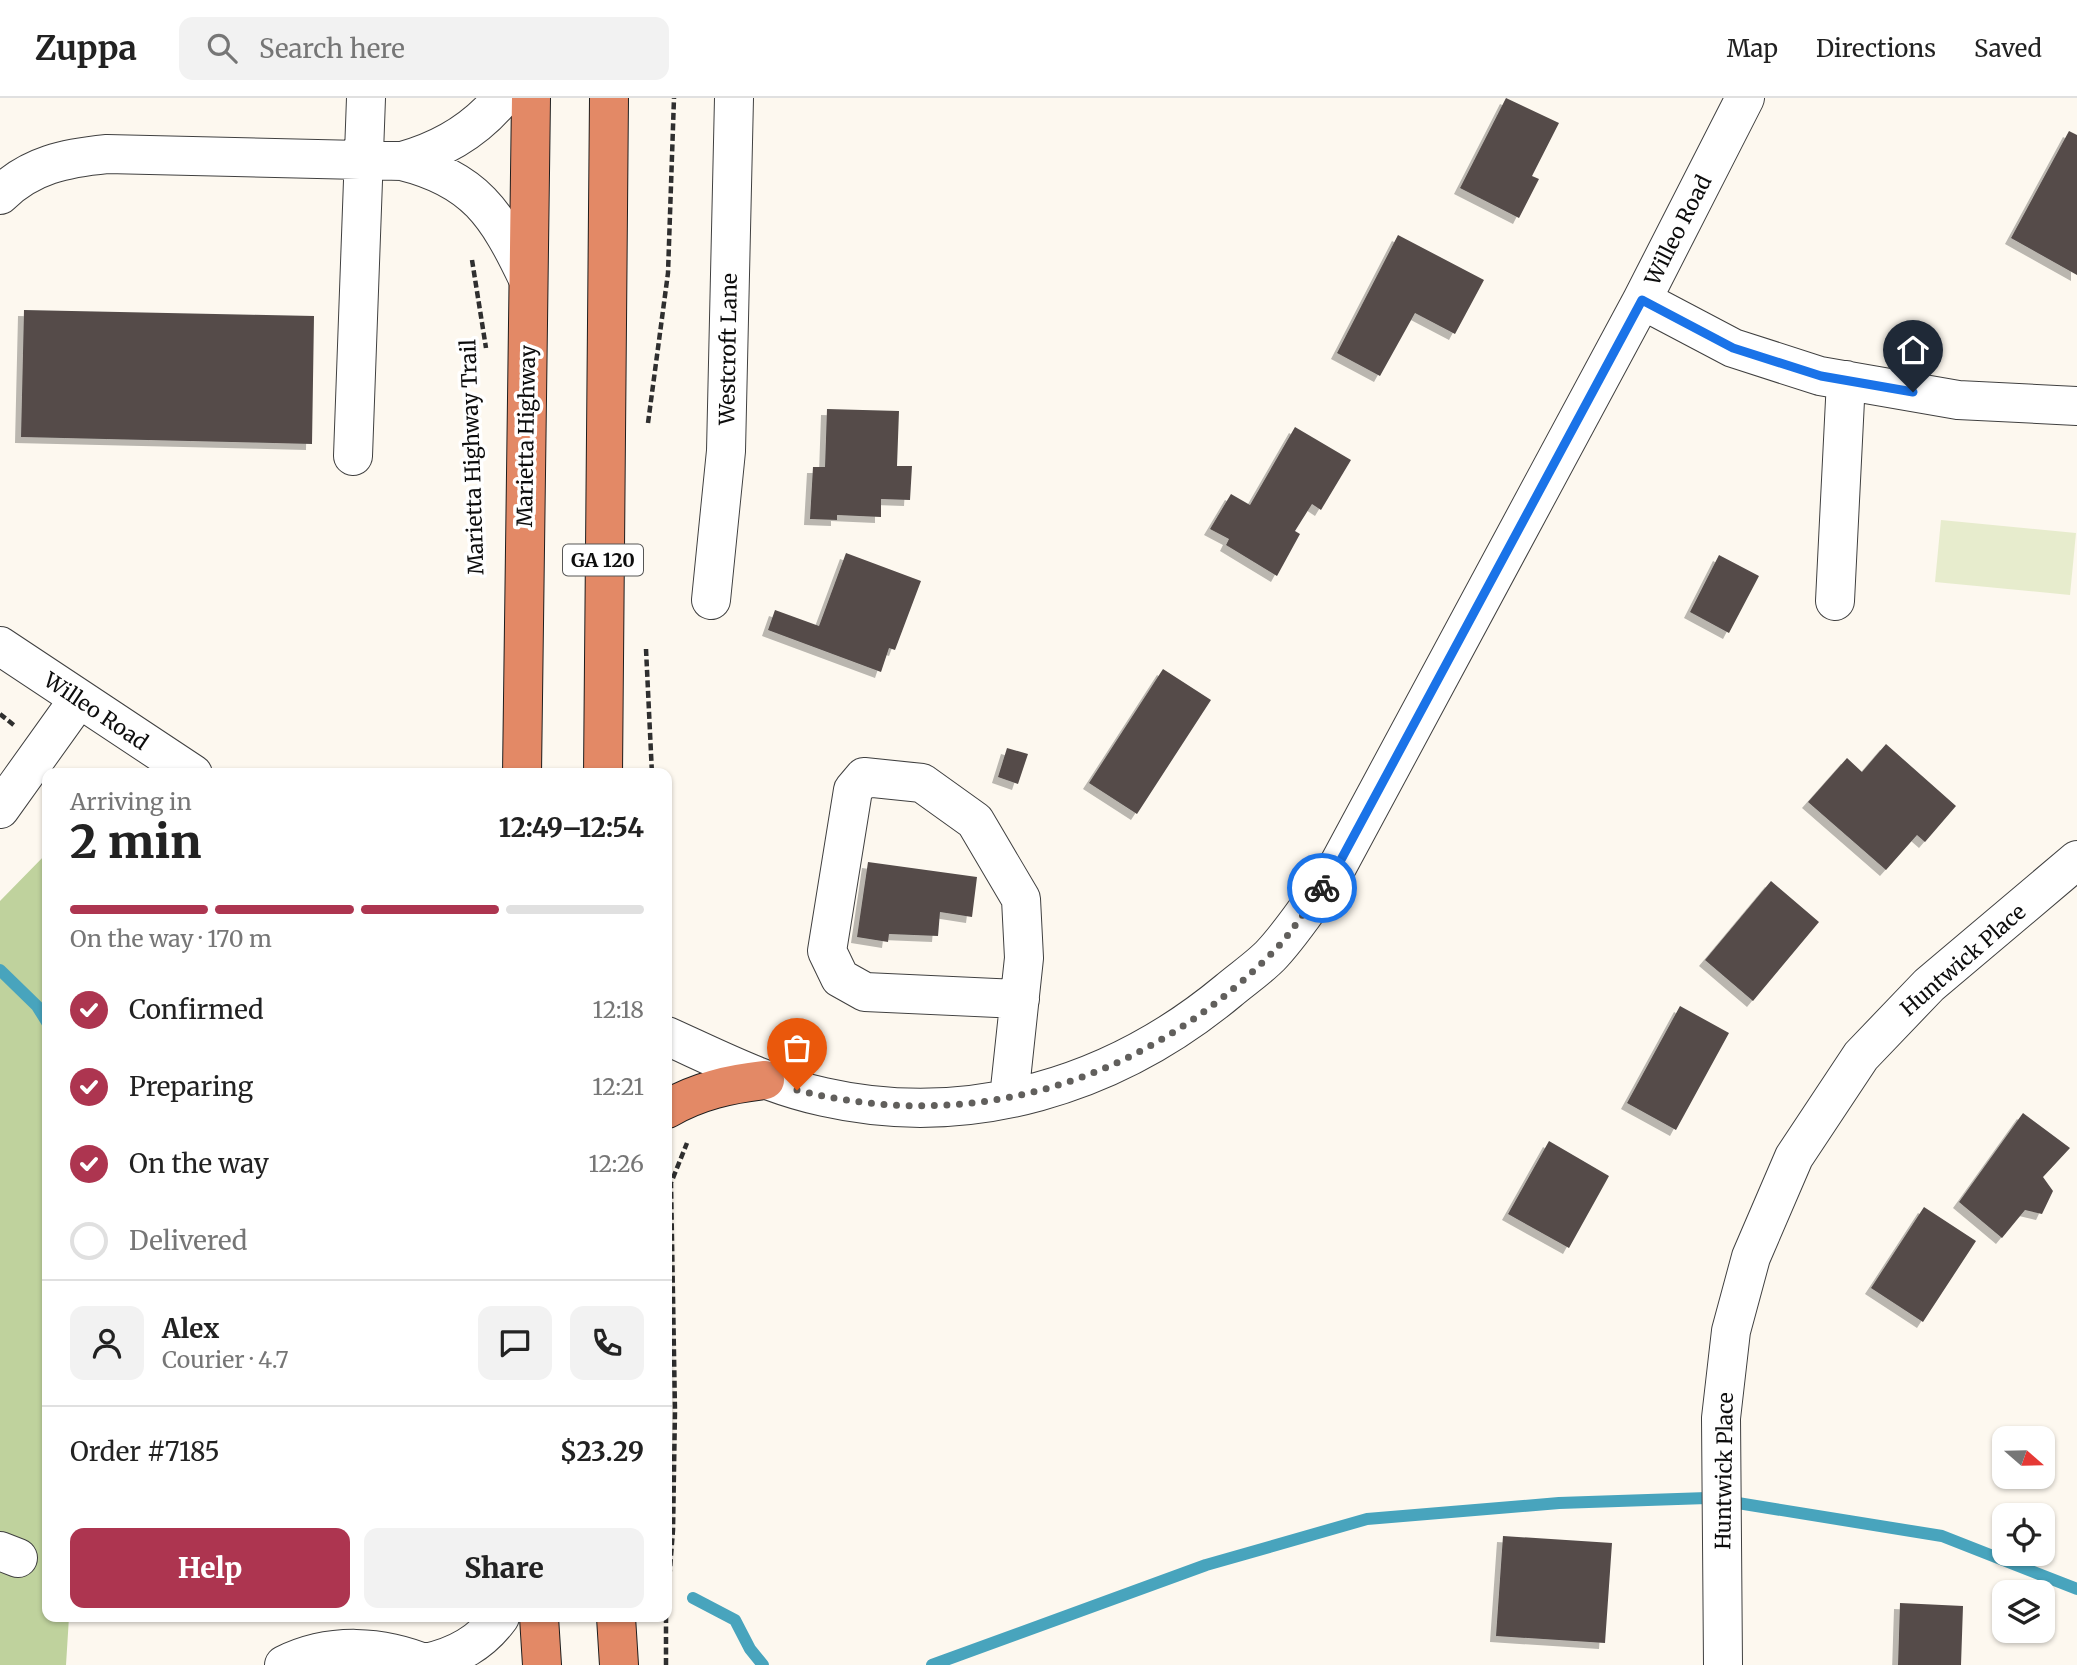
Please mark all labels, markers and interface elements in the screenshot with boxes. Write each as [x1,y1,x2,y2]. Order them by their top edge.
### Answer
search box [179,17,669,80]
text: Zuppa [35,28,137,69]
icon: search [203,29,241,67]
text: Search here [259,32,405,65]
text: Map [1727,33,1778,64]
text: Directions [1816,33,1936,64]
text: Saved [1974,33,2042,64]
street label: Willeo Road [1638,170,1717,291]
street label: Westcroft Lane [713,273,743,426]
pin [1883,320,1943,392]
icon: home [1894,331,1932,369]
street label: Marietta Highway Trail [454,338,490,575]
street label: Marietta Highway [511,344,541,527]
road number: GA 120 [563,544,643,575]
street label: Willeo Road [38,666,154,756]
text: Arriving in [70,787,192,816]
text: 12:49–12:54 [499,811,644,844]
text: 2 min [70,813,202,871]
courier [1287,853,1357,923]
icon: bike [1303,869,1341,907]
street label: Huntwick Place [1895,898,2031,1022]
text: On the way · 170 m [70,924,272,953]
icon: check [70,991,108,1029]
text: Confirmed [129,993,264,1026]
text: 12:18 [593,995,644,1024]
pin [767,1018,827,1090]
icon: bag [778,1029,816,1067]
icon: check [70,1068,108,1106]
text: Preparing [129,1070,253,1103]
text: 12:21 [592,1072,644,1101]
icon: check [70,1145,108,1183]
text: On the way [129,1147,269,1180]
text: 12:26 [588,1149,644,1178]
text: Delivered [129,1224,248,1257]
button: person [70,1306,144,1380]
button: chat [478,1306,552,1380]
button: phone [570,1306,644,1380]
text: Alex [162,1312,219,1345]
text: Courier · 4.7 [162,1345,289,1374]
street label: Huntwick Place [1709,1392,1739,1550]
north arrow [1992,1426,2054,1489]
map controls [1992,1426,2055,1643]
text: Order #7185 [70,1435,220,1468]
text: $23.29 [560,1435,644,1468]
button: locate [1992,1503,2055,1566]
button: Help [70,1528,350,1608]
button: Share [364,1528,644,1608]
button: layers [1992,1580,2055,1643]

